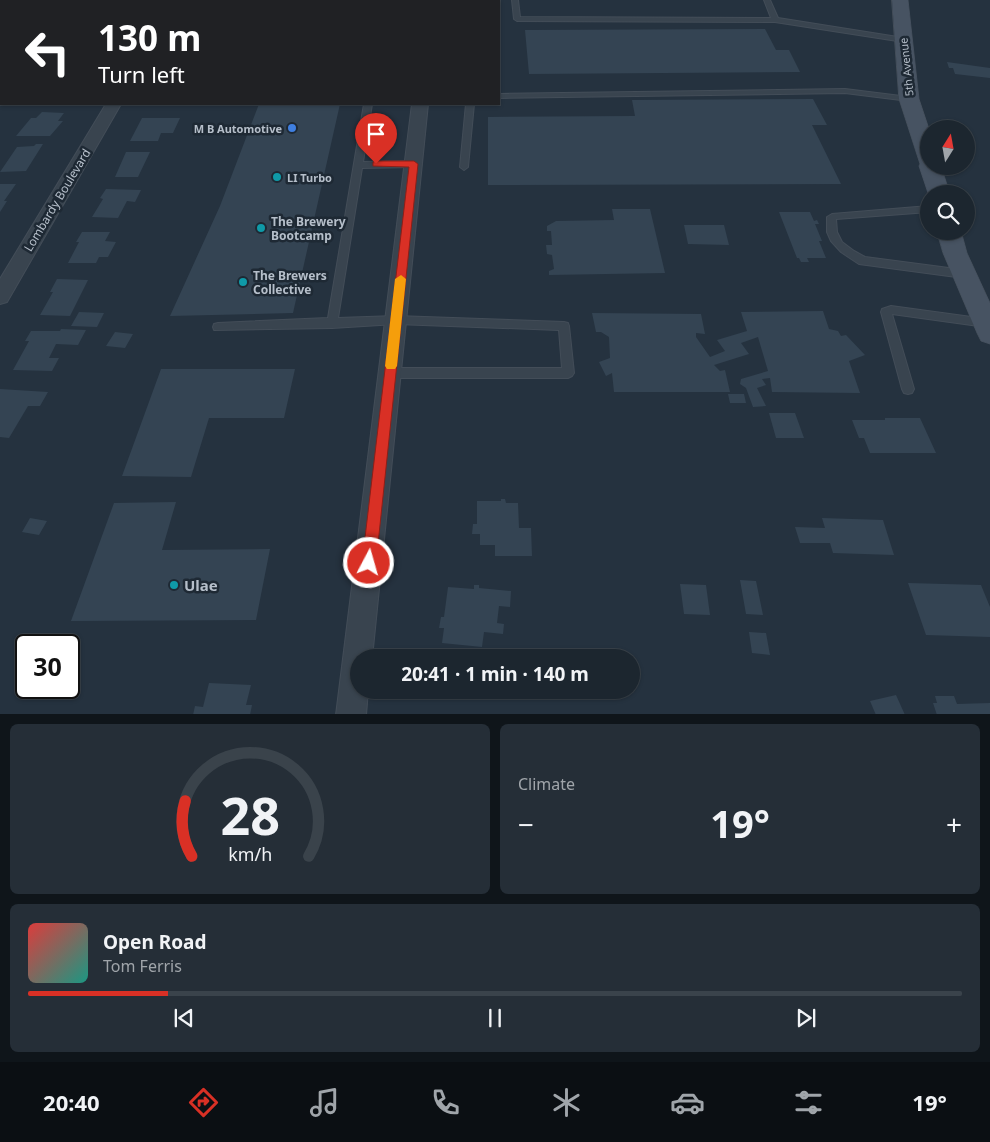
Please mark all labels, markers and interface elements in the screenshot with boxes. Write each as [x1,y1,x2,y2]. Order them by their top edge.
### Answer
text: 130 m [98,14,201,61]
icon: left [15,20,80,85]
street label: 5th Avenue [895,37,917,97]
text: Turn left [98,59,185,89]
pin [355,113,397,164]
icon: arrive [362,120,390,148]
north arrow [920,120,975,175]
map controls [920,120,975,240]
place label: M B Automotive [194,121,282,136]
marker: M B Automotive [286,122,298,134]
street label: Lombardy Boulevard [20,145,94,255]
place label: LI Turbo [287,170,332,185]
marker: LI Turbo [271,171,283,183]
button: search [920,185,975,240]
place label: The Brewery Bootcamp [271,213,346,244]
marker: The Brewery Bootcamp [255,222,267,234]
place label: The Brewers Collective [253,267,327,298]
marker: The Brewers Collective [237,276,249,288]
position arrow [342,536,394,588]
place label: Ulae [184,575,218,595]
marker: Ulae [168,579,180,591]
speed limit sign: 30 [15,634,80,699]
text: 20:41 · 1 min · 140 m [401,661,589,687]
text: Climate [518,773,575,795]
text: 28 [220,779,280,850]
text: 19° [710,797,770,849]
text: − [518,805,534,843]
text: + [946,805,962,843]
text: km/h [228,842,272,866]
text: Open Road [103,929,206,955]
text: Tom Ferris [103,955,182,977]
icon: previous [170,1004,198,1032]
icon: pause [481,1004,509,1032]
icon: next [792,1004,820,1032]
icon: directions [186,1085,221,1120]
icon: music [307,1085,342,1120]
icon: phone [428,1085,463,1120]
icon: climate [549,1085,584,1120]
icon: car [670,1085,705,1120]
icon: filters [791,1085,826,1120]
text: 20:40 [43,1087,100,1117]
text: 19° [912,1087,947,1117]

